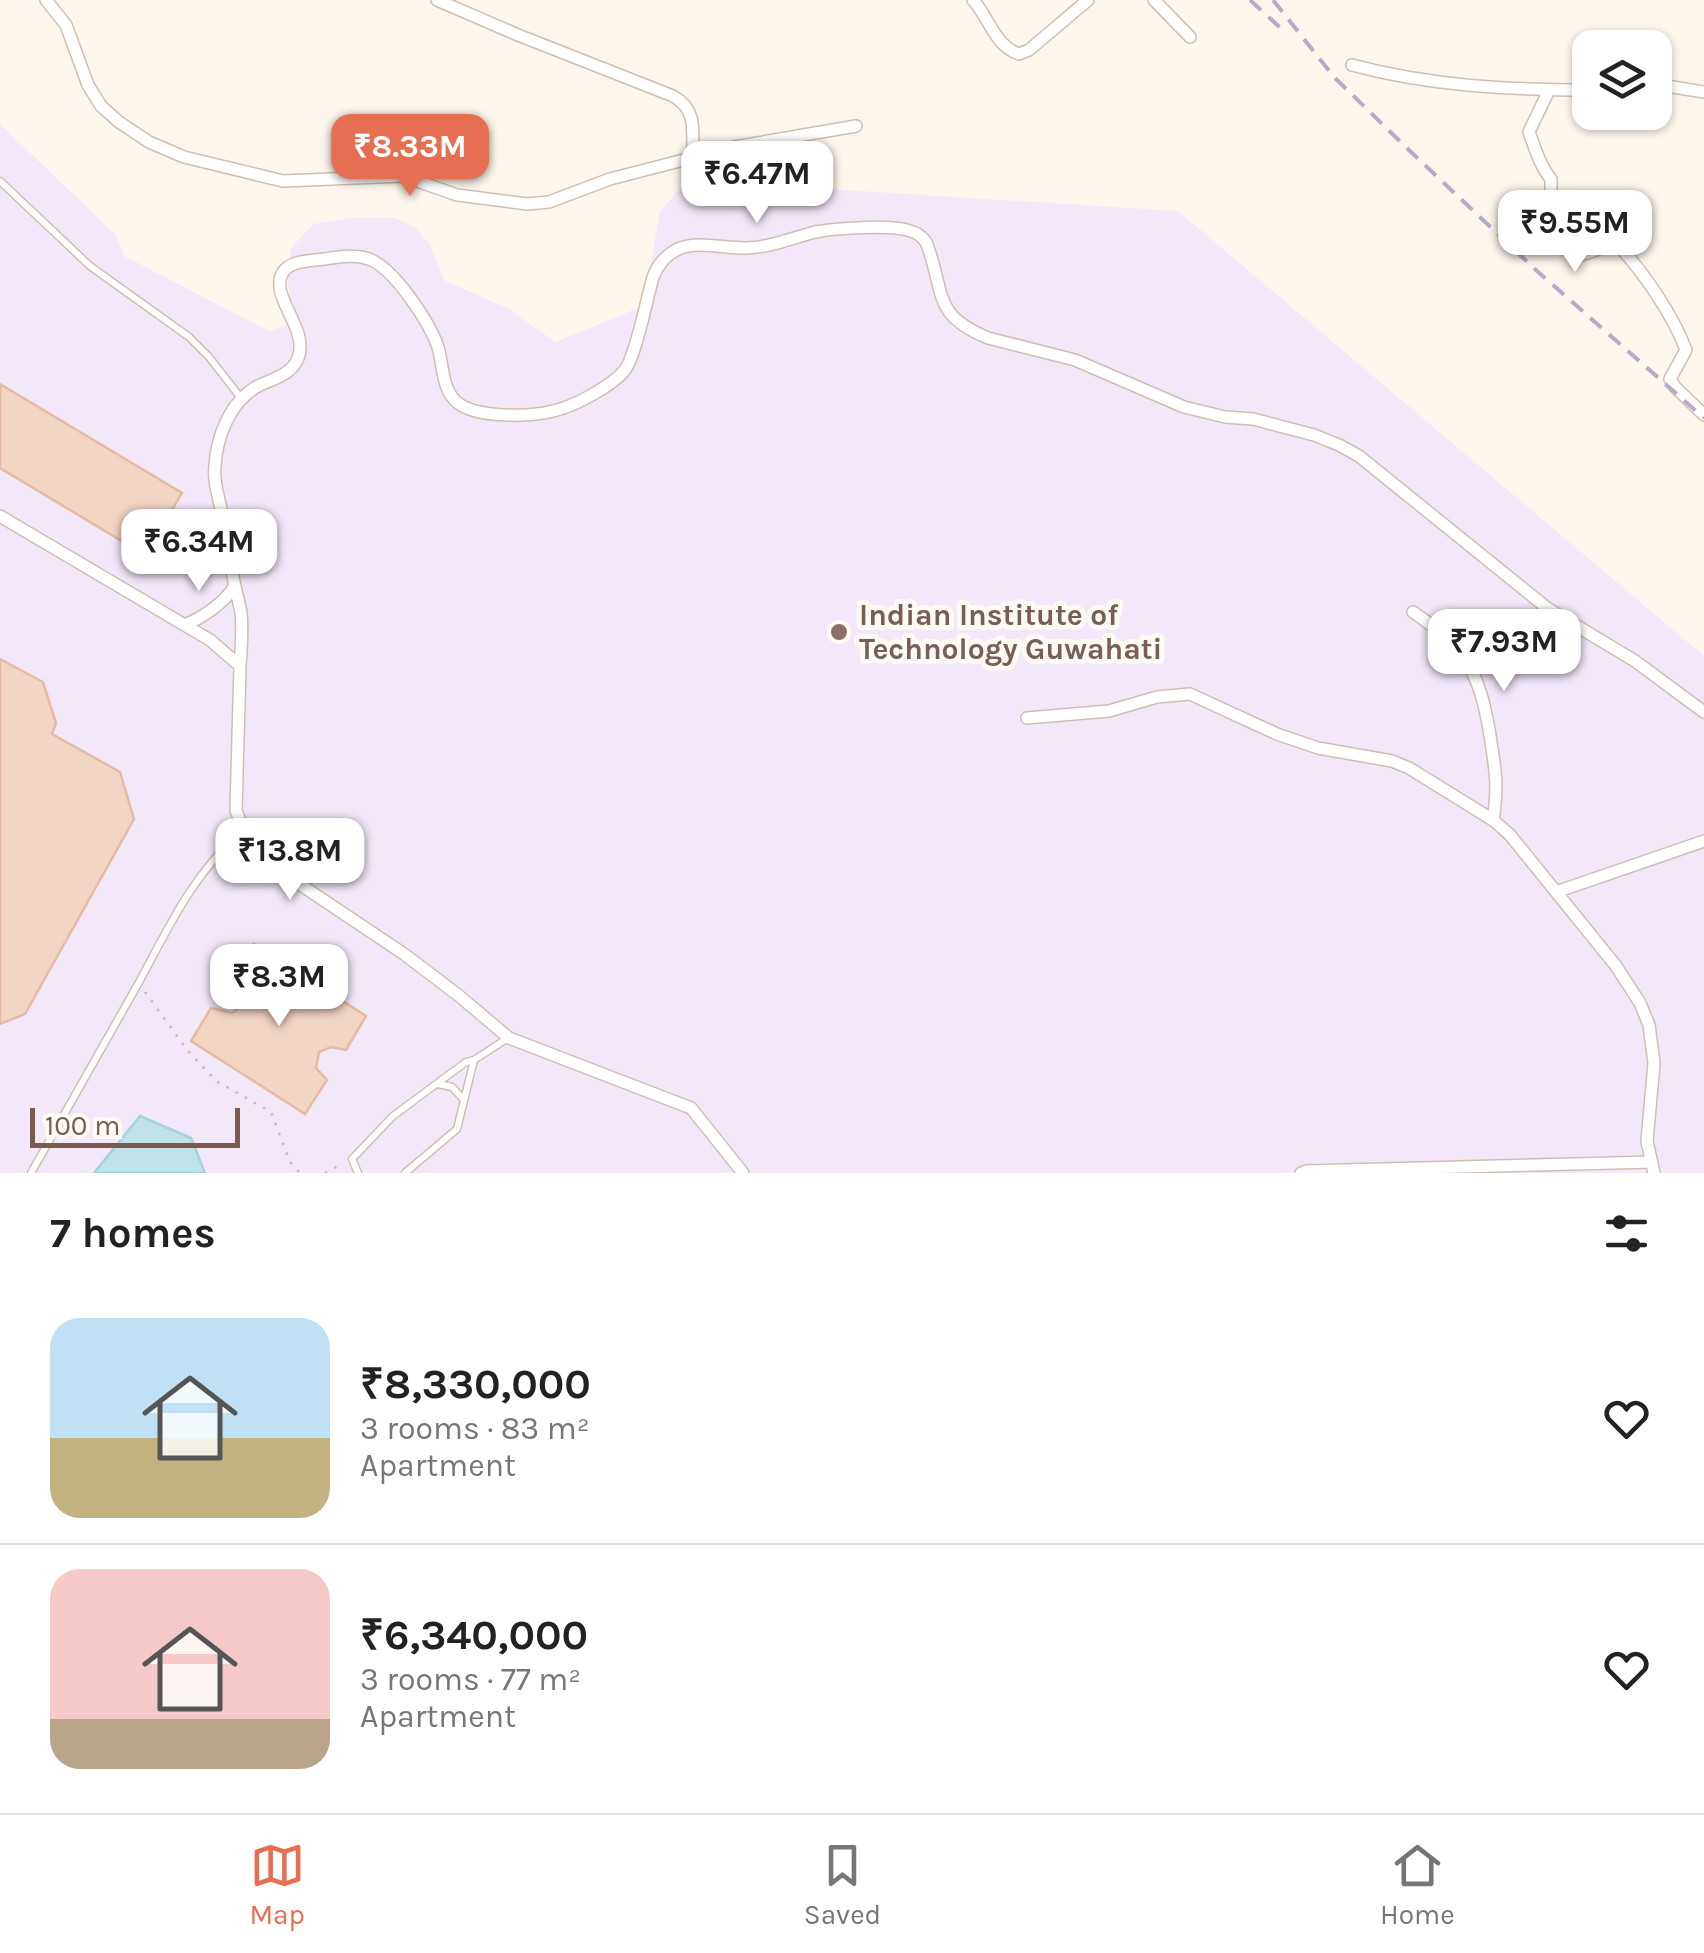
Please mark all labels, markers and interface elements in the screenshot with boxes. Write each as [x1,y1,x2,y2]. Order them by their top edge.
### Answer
map controls [1572,30,1672,130]
button: layers [1572,30,1672,130]
pin: ₹8.33M [329,114,491,199]
text: ₹8.33M [353,128,467,165]
pin: ₹6.47M [676,141,838,226]
text: ₹6.47M [703,155,811,192]
pin: ₹9.55M [1494,190,1656,275]
text: ₹9.55M [1520,204,1630,241]
pin: ₹6.34M [118,509,280,594]
text: ₹6.34M [143,523,255,560]
place label: Indian Institute of Technology Guwahati [859,597,1162,667]
pin: ₹7.93M [1423,609,1585,694]
marker: Indian Institute of Technology Guwahati [828,621,850,643]
text: ₹7.93M [1450,623,1558,660]
pin: ₹13.8M [209,818,371,903]
text: ₹13.8M [237,832,343,869]
pin: ₹8.3M [209,944,349,1029]
text: ₹8.3M [232,958,326,995]
scale bar [30,1103,240,1148]
text: 100 m [45,1109,120,1142]
icon: filters [1599,1206,1654,1261]
text: 7 homes [50,1208,216,1258]
icon: home [130,1358,250,1478]
text: ₹8,330,000 [360,1359,591,1409]
icon: heart [1599,1391,1654,1446]
text: 3 rooms · 83 m² [360,1410,590,1447]
text: Apartment [360,1447,516,1484]
icon: home [130,1609,250,1729]
text: ₹6,340,000 [360,1610,588,1660]
icon: heart [1599,1642,1654,1697]
text: 3 rooms · 77 m² [360,1661,581,1698]
text: Apartment [360,1698,516,1735]
tab: Map [249,1838,305,1931]
tab: Saved [804,1838,881,1931]
tab: Home [1380,1838,1455,1931]

